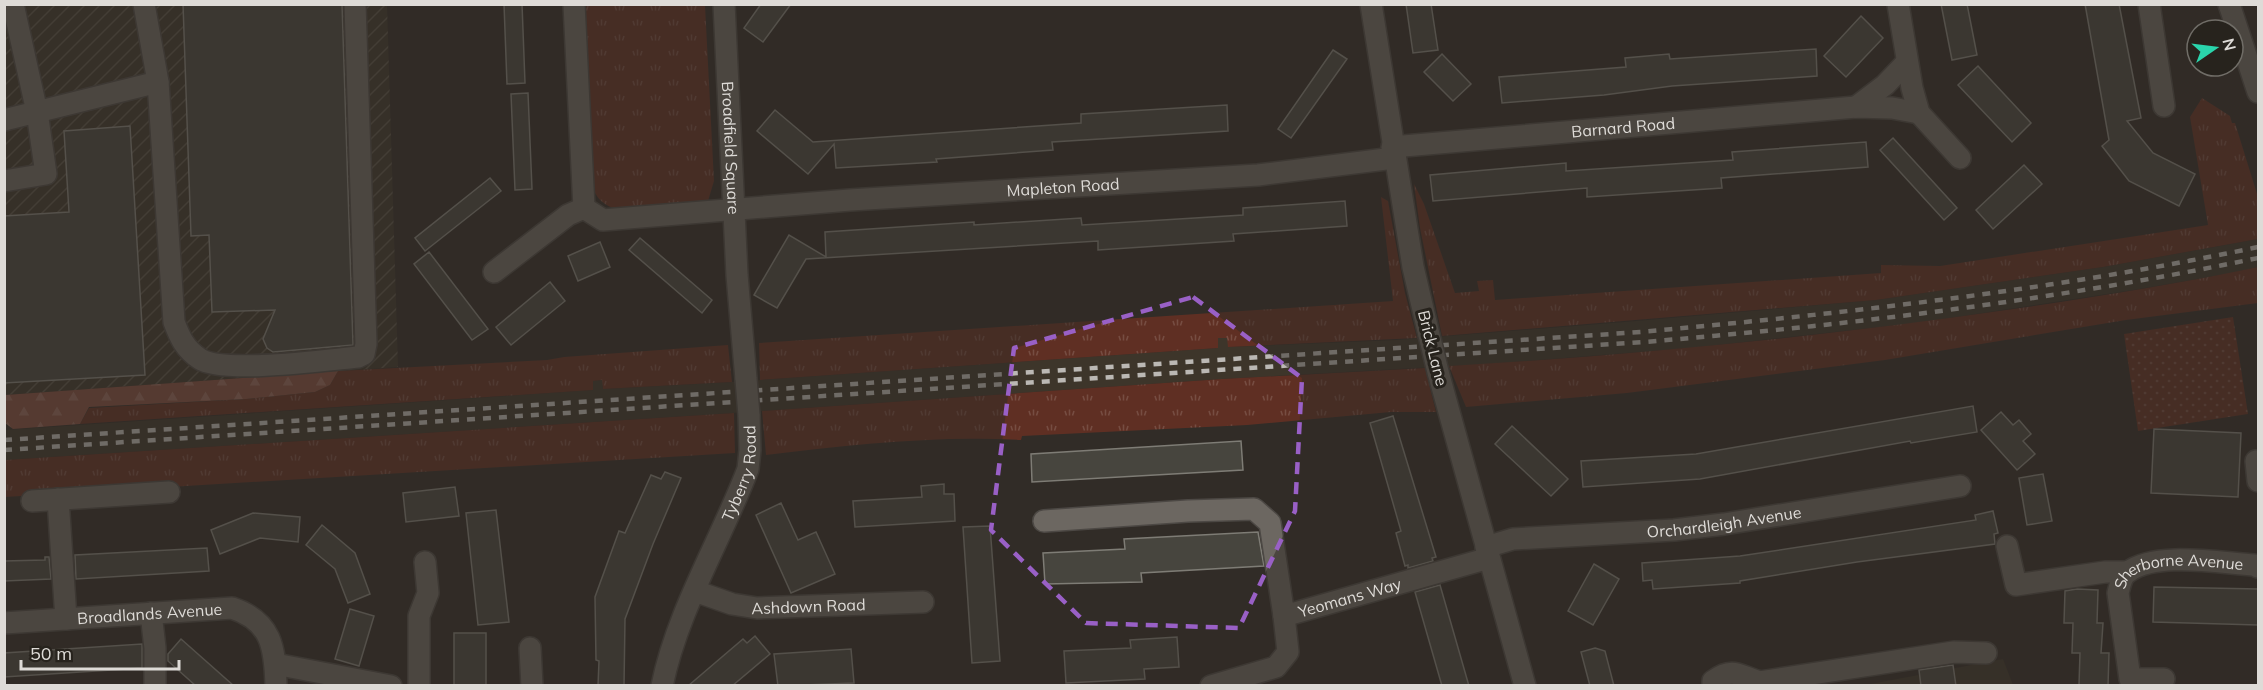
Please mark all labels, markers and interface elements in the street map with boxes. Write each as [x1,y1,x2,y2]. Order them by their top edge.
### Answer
north arrow [2185,18,2245,78]
text: N [2218,36,2241,53]
street label: Broadfield Square [718,81,744,215]
street label: Barnard Road [1570,113,1676,142]
street label: Mapleton Road [1006,174,1120,200]
street label: Brick Lane [1414,308,1452,388]
street label: Tyberry Road [717,425,760,524]
street label: Orchardleigh Avenue [1646,502,1803,542]
street label: Sherborne Avenue [2109,550,2244,591]
street label: Yeomans Way [1295,573,1404,622]
street label: Ashdown Road [751,594,866,618]
street label: Broadlands Avenue [77,599,223,628]
scale bar [21,633,178,671]
text: 50 m [30,642,72,665]

